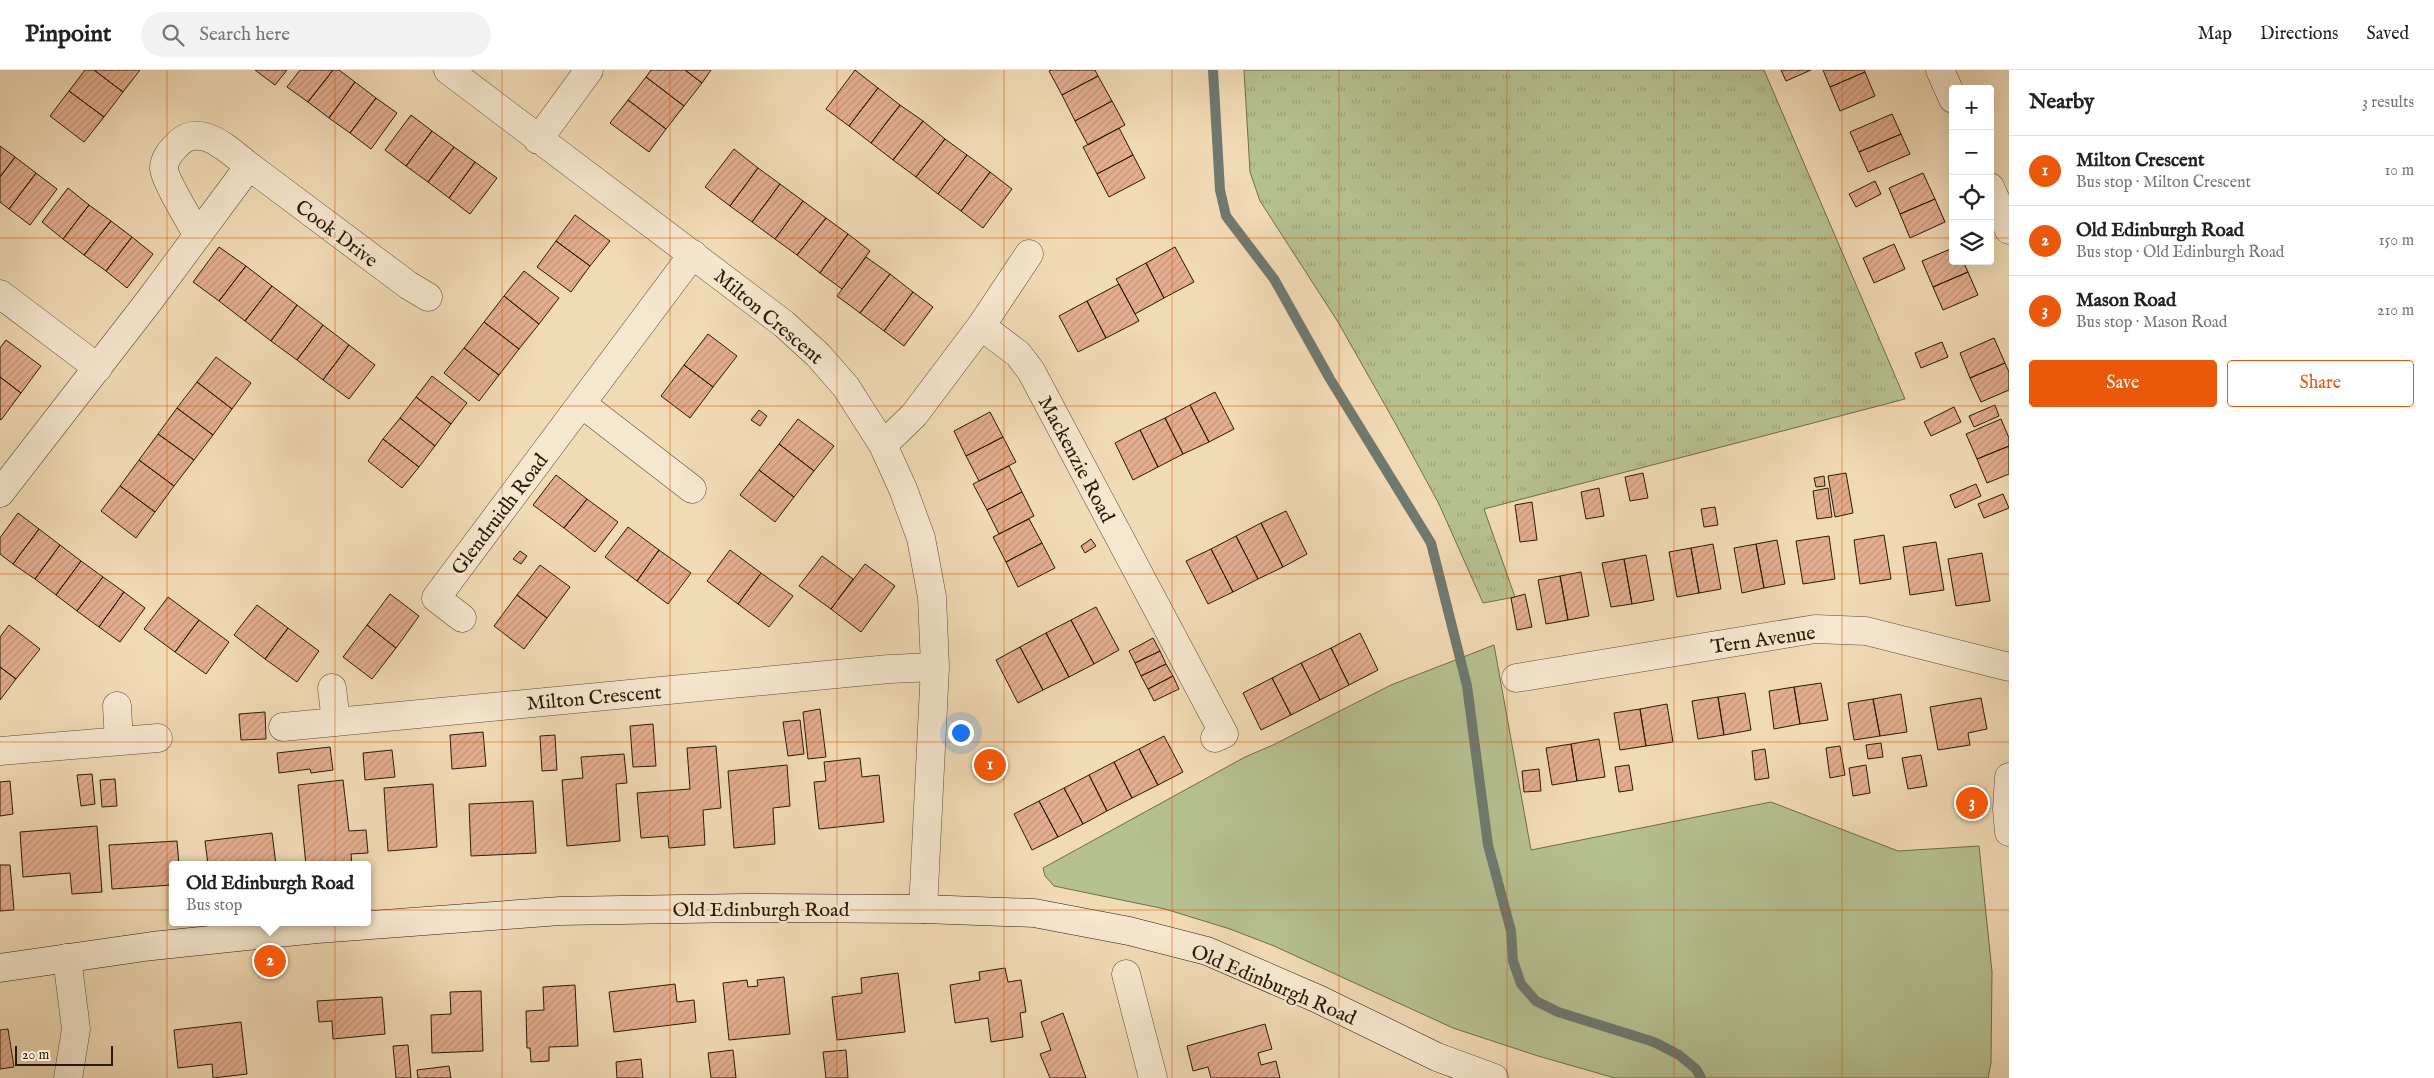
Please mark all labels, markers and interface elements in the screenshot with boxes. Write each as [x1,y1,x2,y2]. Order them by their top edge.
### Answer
search box [141,12,491,57]
text: Pinpoint [25,19,111,50]
icon: search [159,21,187,49]
text: Search here [199,23,290,47]
text: Map [2198,23,2232,46]
text: Directions [2260,23,2338,46]
text: Saved [2366,23,2409,46]
map controls [1949,85,1994,265]
button: + [1949,85,1994,130]
text: Nearby [2029,89,2094,116]
text: 3 results [2362,93,2414,113]
button: − [1949,130,1994,175]
text: Milton Crescent [2076,149,2204,173]
text: 1 [2042,161,2048,181]
text: 10 m [2384,161,2414,181]
text: Bus stop · Milton Crescent [2076,173,2251,193]
button: locate [1949,175,1994,220]
street label: Cook Drive [290,195,383,273]
text: Old Edinburgh Road [2076,219,2244,243]
button: layers [1949,220,1994,265]
text: 2 [2041,231,2049,251]
text: 150 m [2379,231,2414,251]
text: Bus stop · Old Edinburgh Road [2076,243,2284,263]
street label: Milton Crescent [708,264,828,370]
text: Mason Road [2076,289,2176,313]
text: 3 [2042,301,2048,321]
text: 210 m [2377,301,2414,321]
text: Bus stop · Mason Road [2076,313,2227,333]
button: Save [2029,360,2217,407]
button: Share [2227,360,2414,407]
street label: Mackenzie Road [1032,392,1120,528]
street label: Glendruidh Road [446,449,554,581]
street label: Tern Avenue [1709,621,1817,660]
street label: Milton Crescent [526,680,663,717]
your location [948,720,974,746]
pin: 1 [974,746,1006,784]
pin: 3 [1956,784,1988,822]
popup [169,861,371,926]
text: Old Edinburgh Road [186,872,354,896]
text: Bus stop [186,896,242,916]
street label: Old Edinburgh Road [673,898,850,923]
street label: Old Edinburgh Road [1187,939,1360,1032]
pin: 2 [254,942,286,980]
scale bar [15,1043,112,1066]
text: 20 m [22,1046,49,1064]

